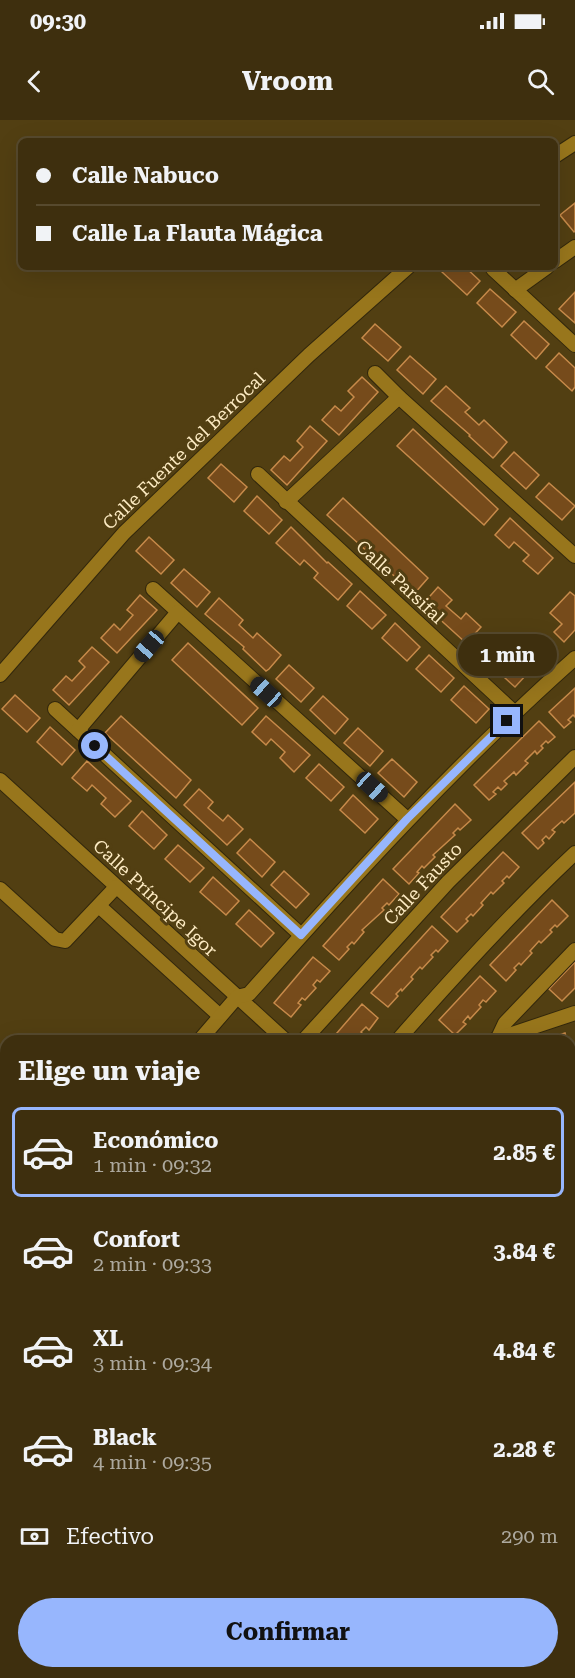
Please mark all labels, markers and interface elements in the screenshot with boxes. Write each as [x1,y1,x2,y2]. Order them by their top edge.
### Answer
text: 09:30 [30,9,86,34]
icon: back [18,65,51,98]
text: Vroom [242,65,333,97]
icon: search [524,65,557,98]
text: Calle Nabuco [72,163,219,188]
text: Calle La Flauta Mágica [72,221,323,246]
street label: Calle Fuente del Berrocal [98,367,269,534]
street label: Calle Parsifal [352,535,449,628]
car [130,627,168,665]
callout: 1 min [458,634,556,676]
text: 1 min [480,643,535,667]
car [247,673,285,711]
route end [493,707,520,734]
route start [81,732,108,759]
car [353,768,391,806]
street label: Calle Príncipe Igor [89,835,222,960]
street label: Calle Fausto [379,838,466,929]
text: Elige un viaje [18,1055,200,1087]
icon: car [21,1125,75,1179]
text: Económico [93,1128,219,1153]
text: 2.85 € [493,1140,555,1165]
text: 1 min · 09:32 [93,1153,212,1177]
icon: car [21,1224,75,1278]
text: Confort [93,1227,180,1252]
text: 3.84 € [493,1239,555,1264]
text: 2 min · 09:33 [93,1252,212,1276]
icon: car [21,1323,75,1377]
text: XL [93,1326,123,1351]
text: 4.84 € [493,1338,555,1363]
text: 3 min · 09:34 [93,1351,212,1375]
icon: car [21,1422,75,1476]
text: Black [93,1425,157,1450]
text: 2.28 € [493,1437,555,1462]
text: 4 min · 09:35 [93,1450,212,1474]
icon: cash [18,1520,51,1553]
text: Efectivo [66,1524,154,1549]
text: 290 m [501,1524,558,1548]
button: Confirmar [18,1598,558,1667]

